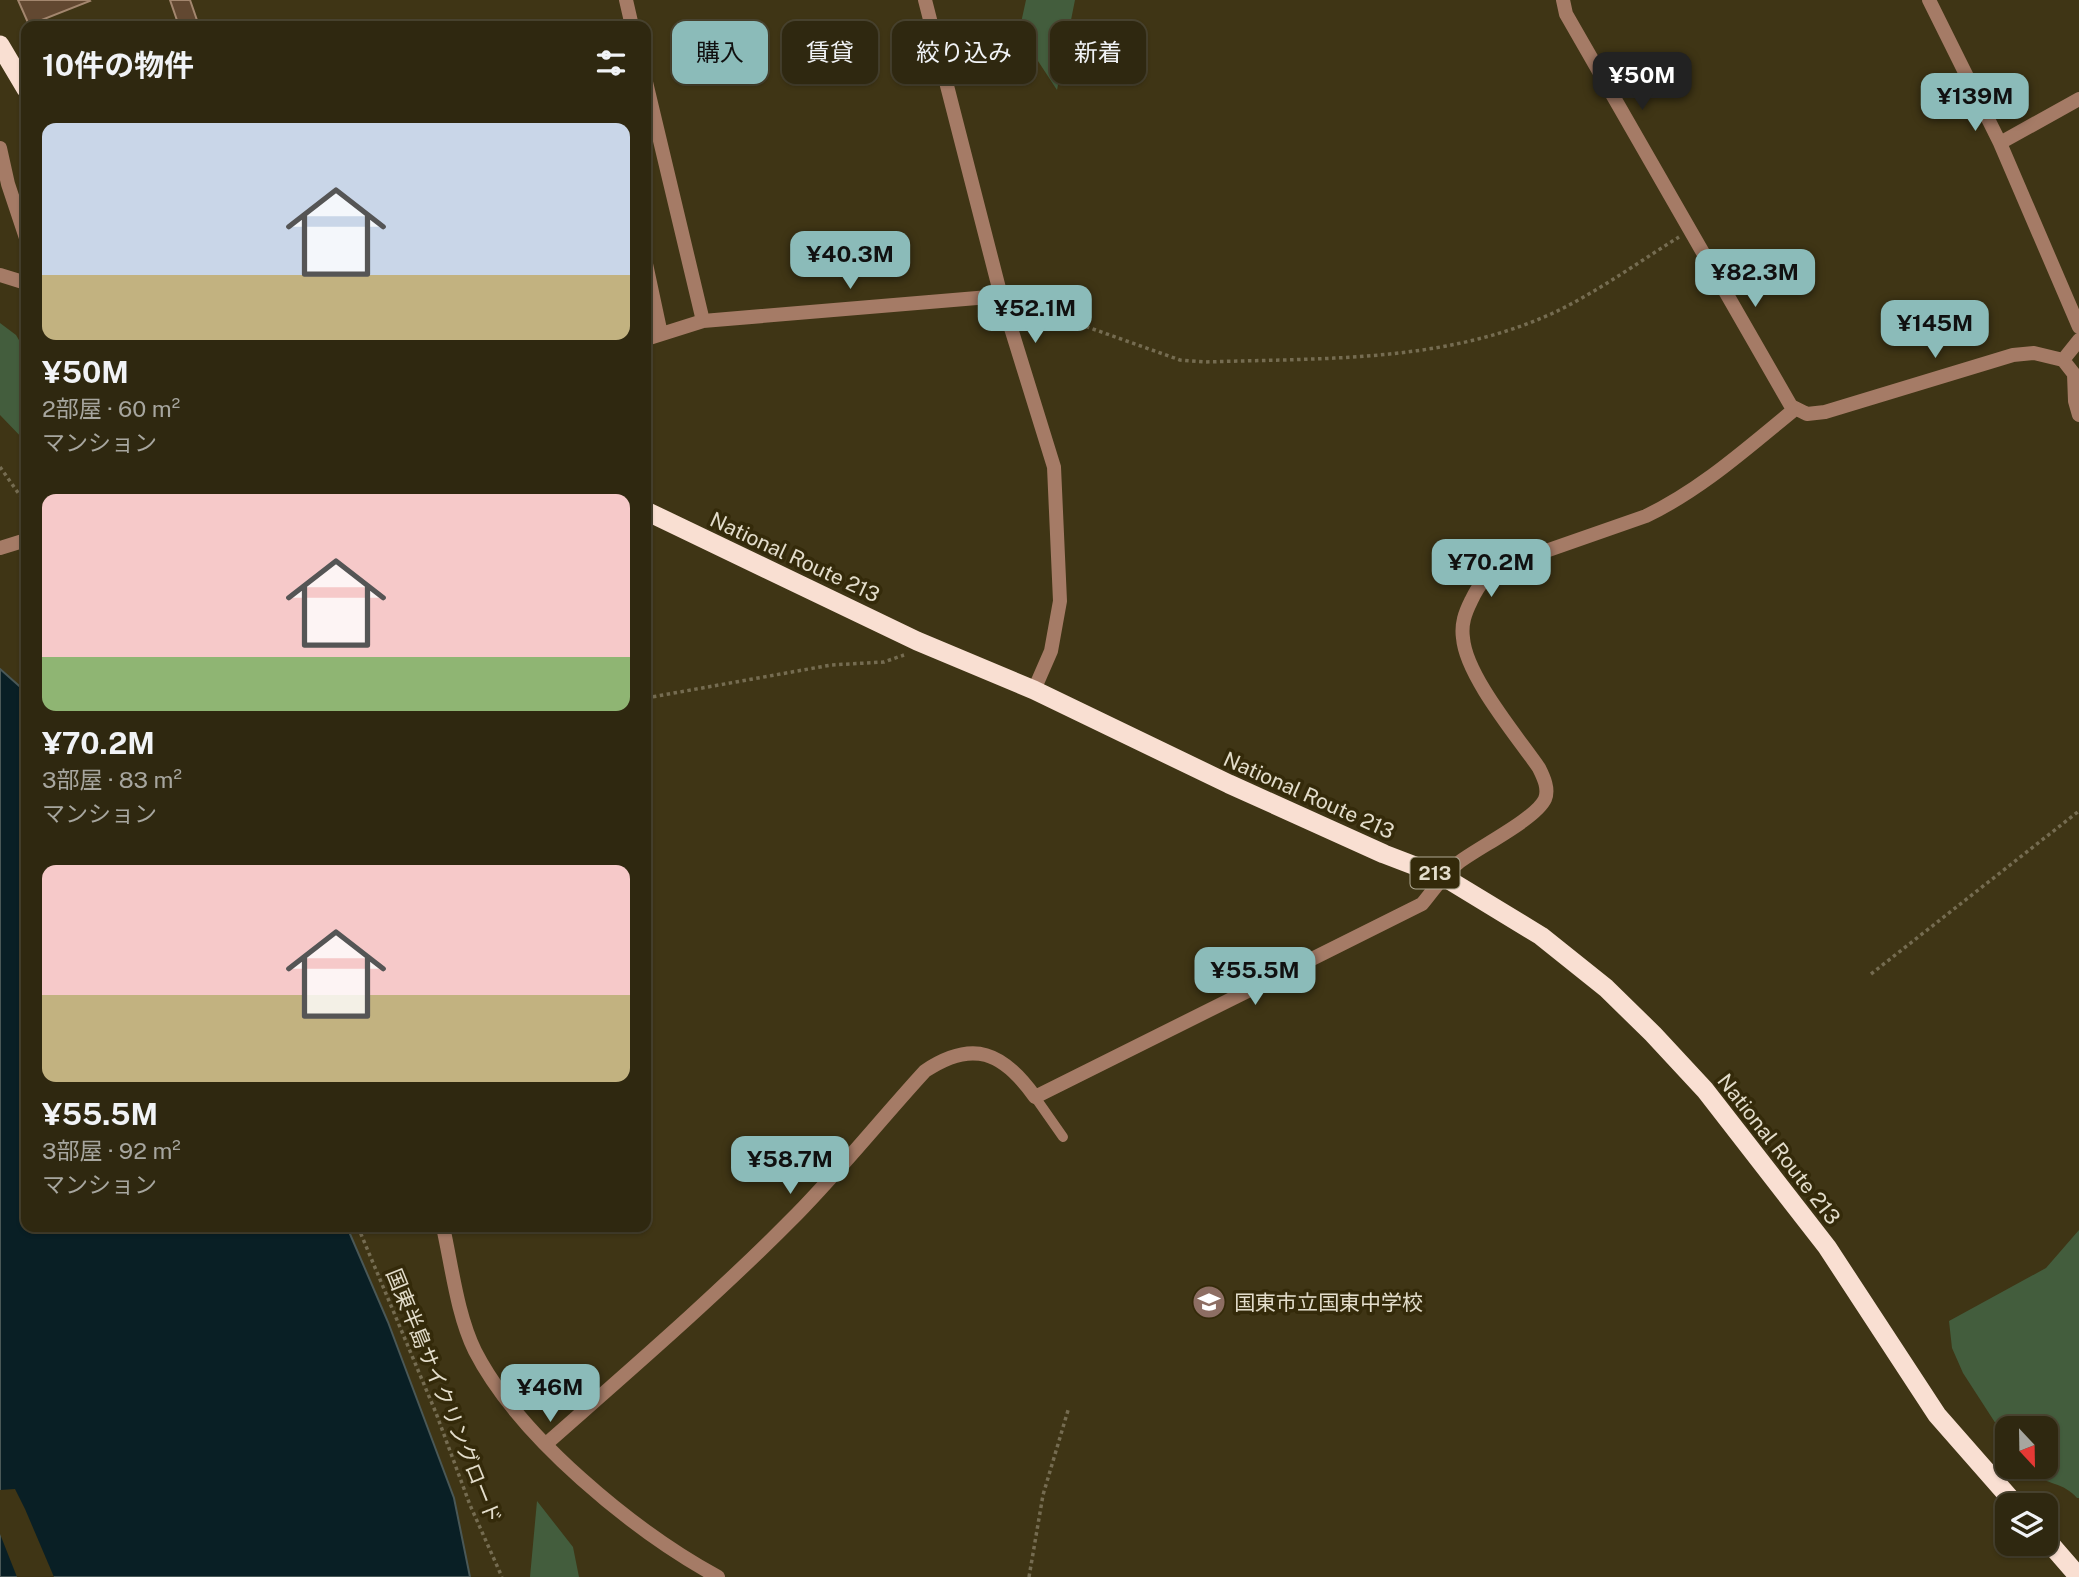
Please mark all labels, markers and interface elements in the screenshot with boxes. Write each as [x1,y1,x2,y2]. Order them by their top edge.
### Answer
chip: 購入 [672,21,768,84]
chip: 賃貸 [782,21,878,84]
chip: 絞り込み [892,21,1036,84]
chip: 新着 [1050,21,1146,84]
icon: filters [592,44,630,82]
text: 10件の物件 [42,47,194,83]
pin: ¥50M [1601,52,1683,112]
text: ¥50M [1609,61,1675,88]
pin: ¥139M [1926,74,2024,133]
text: ¥139M [1937,82,2013,109]
icon: home [273,169,399,295]
pin: ¥40.3M [793,232,907,291]
text: ¥40.3M [806,240,894,267]
pin: ¥82.3M [1698,250,1812,309]
text: ¥82.3M [1711,258,1799,285]
pin: ¥52.1M [978,286,1092,345]
text: ¥52.1M [994,294,1076,321]
pin: ¥145M [1886,300,1984,360]
text: ¥145M [1897,309,1973,336]
text: ¥50M [42,354,129,390]
text: 2部屋 · 60 m² [42,395,180,422]
text: マンション [42,429,157,456]
street label: National Route 213 [706,507,884,607]
icon: home [273,540,399,666]
pin: ¥70.2M [1434,540,1548,599]
text: ¥70.2M [1448,548,1534,575]
text: ¥70.2M [42,725,155,761]
street label: National Route 213 [1220,746,1398,844]
text: 3部屋 · 83 m² [42,766,182,793]
text: マンション [42,800,157,827]
road number: 213 [1410,858,1460,888]
icon: home [273,911,399,1037]
pin: ¥55.5M [1198,948,1312,1007]
text: ¥55.5M [1210,956,1300,983]
street label: National Route 213 [1712,1069,1846,1229]
text: ¥55.5M [42,1096,158,1132]
pin: ¥58.7M [733,1136,847,1196]
text: 3部屋 · 92 m² [42,1137,181,1164]
text: ¥58.7M [747,1145,833,1172]
text: マンション [42,1171,157,1198]
street label: 国東半島サイクリングロード [381,1265,507,1527]
school or university icon: 国東市立国東中学校 [1190,1283,1228,1321]
place label: 国東市立国東中学校 [1234,1290,1423,1315]
pin: ¥46M [509,1364,591,1424]
text: ¥46M [517,1373,583,1400]
north arrow [1995,1416,2058,1479]
map controls [1995,1416,2058,1556]
button: layers [1995,1493,2058,1556]

